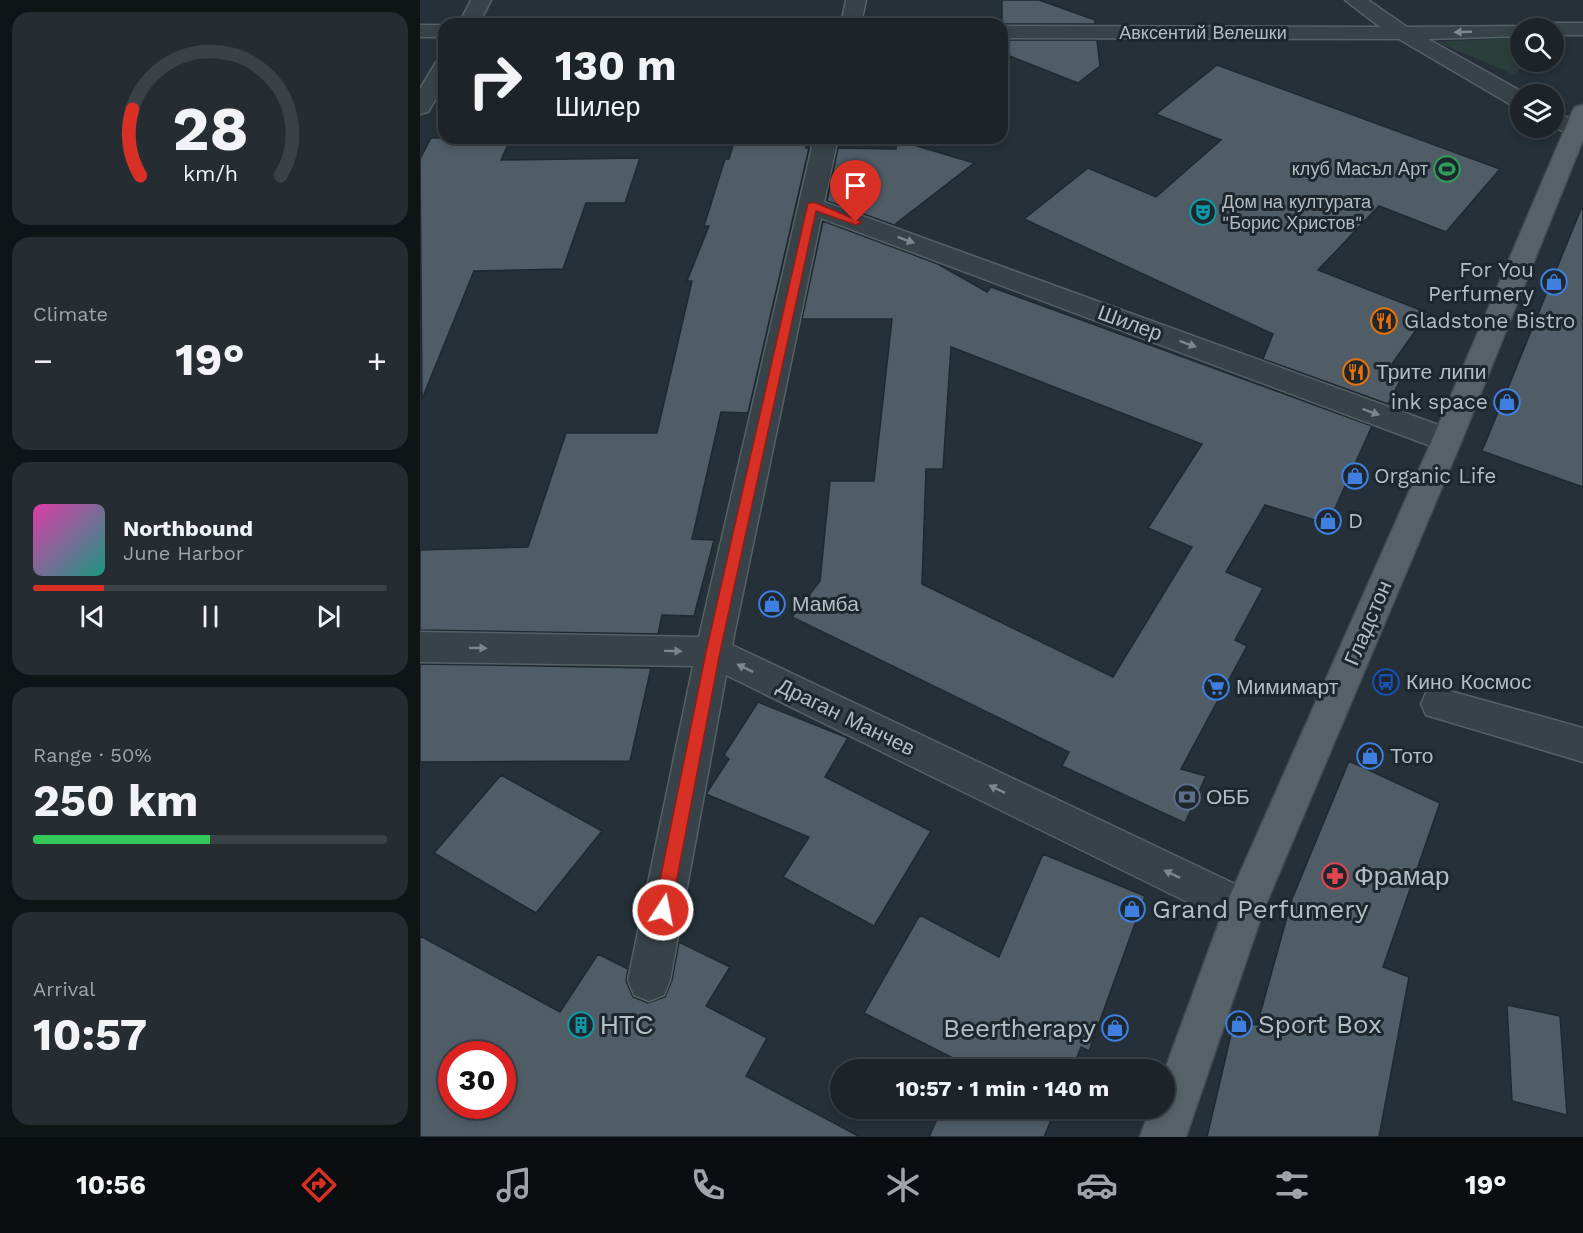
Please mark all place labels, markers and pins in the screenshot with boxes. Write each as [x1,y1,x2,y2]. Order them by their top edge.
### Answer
sports icon: клуб Масъл Арт [1432,154,1462,184]
place label: клуб Масъл Арт [1292,158,1428,179]
pin [830,160,881,222]
place label: Дом на културата "Борис Христов" [1222,191,1372,233]
theatre icon: Дом на културата "Борис Христов" [1188,197,1218,227]
place label: For You Perfumery [1428,257,1534,306]
shop icon: For You Perfumery [1539,267,1569,297]
restaurant icon: Gladstone Bistro [1369,306,1399,336]
place label: Gladstone Bistro [1404,308,1575,333]
restaurant icon: Трите липи [1341,357,1371,387]
place label: Трите липи [1376,359,1486,384]
shop icon: ink space [1492,387,1522,417]
place label: ink space [1391,389,1488,414]
shop icon: Organic Life [1340,461,1370,491]
place label: Organic Life [1374,463,1496,488]
shop icon: D [1313,506,1343,536]
place label: D [1348,508,1363,533]
shop icon: Мамба [757,589,787,619]
place label: Мамба [792,591,859,616]
bus stop icon: Кино Космос [1371,667,1401,697]
place label: Кино Космос [1406,669,1531,694]
supermarket icon: Мимимарт [1201,672,1231,702]
place label: Мимимарт [1236,674,1339,699]
shop icon: Тото [1355,741,1385,771]
place label: Тото [1390,743,1433,768]
bank icon: ОББ [1172,782,1202,812]
place label: ОББ [1206,784,1250,809]
pharmacy icon: Фрамар [1320,861,1350,891]
place label: Фрамар [1354,861,1449,891]
shop icon: Grand Perfumery [1117,894,1147,924]
place label: Grand Perfumery [1152,894,1369,924]
shop icon: Sport Box [1224,1009,1254,1039]
place label: Sport Box [1258,1009,1382,1039]
building icon: НТС [566,1010,596,1040]
place label: НТС [600,1010,653,1040]
place label: Beertherapy [943,1013,1097,1043]
shop icon: Beertherapy [1100,1013,1130,1043]

